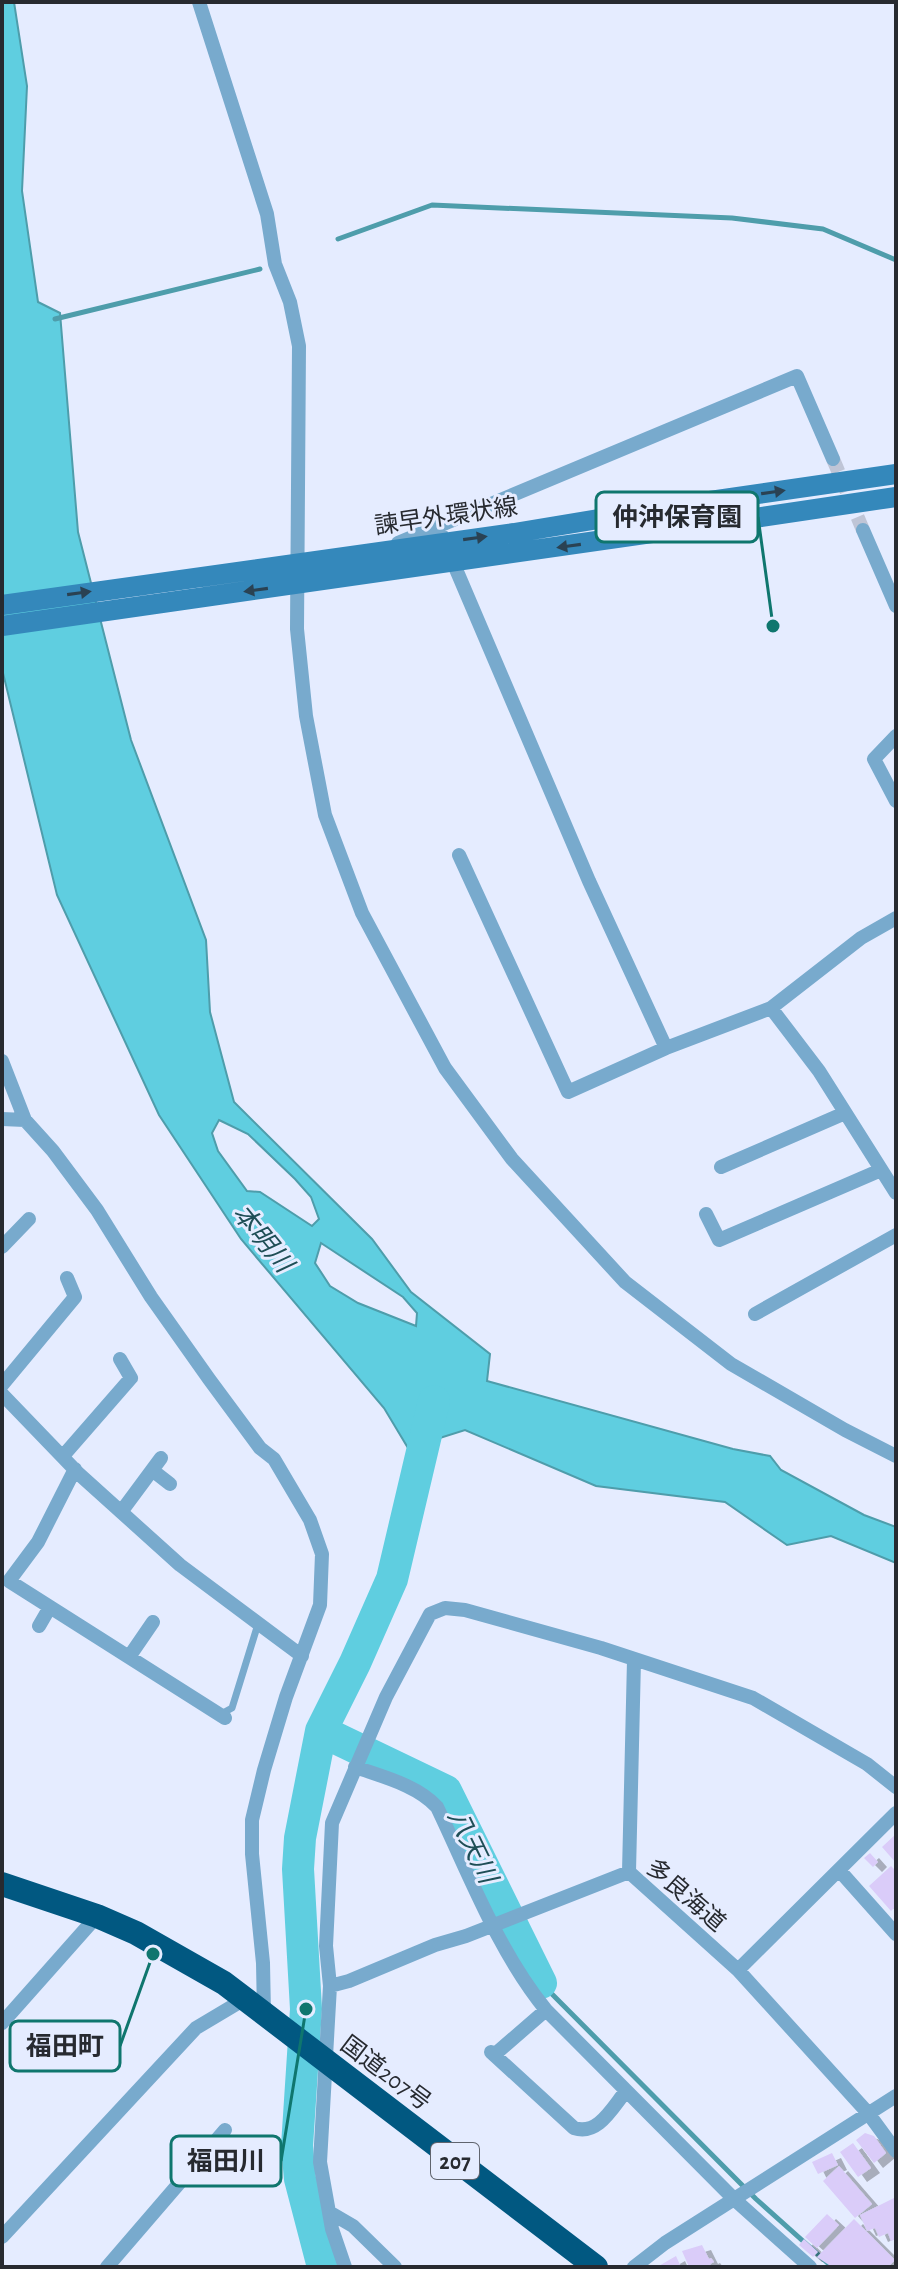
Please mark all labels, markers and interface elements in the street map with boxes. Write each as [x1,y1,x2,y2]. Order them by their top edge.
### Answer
one-way arrow [761,485,786,498]
callout: 仲沖保育園 [596,492,758,542]
street label: 諫早外環状線 [373,493,519,539]
text: 仲沖保育園 [612,503,742,531]
one-way arrow [463,531,488,544]
one-way arrow [556,540,581,553]
one-way arrow [243,584,268,597]
one-way arrow [67,586,92,599]
water label: 本明川 [228,1200,300,1279]
water label: 八天川 [443,1806,502,1890]
street label: 多良海道 [641,1854,731,1936]
callout: 福田町 [10,2021,120,2071]
street label: 国道207号 [336,2031,436,2115]
text: 福田町 [26,2032,104,2060]
callout: 福田川 [171,2136,281,2186]
road number: 207 [431,2143,479,2179]
text: 福田川 [187,2147,265,2175]

